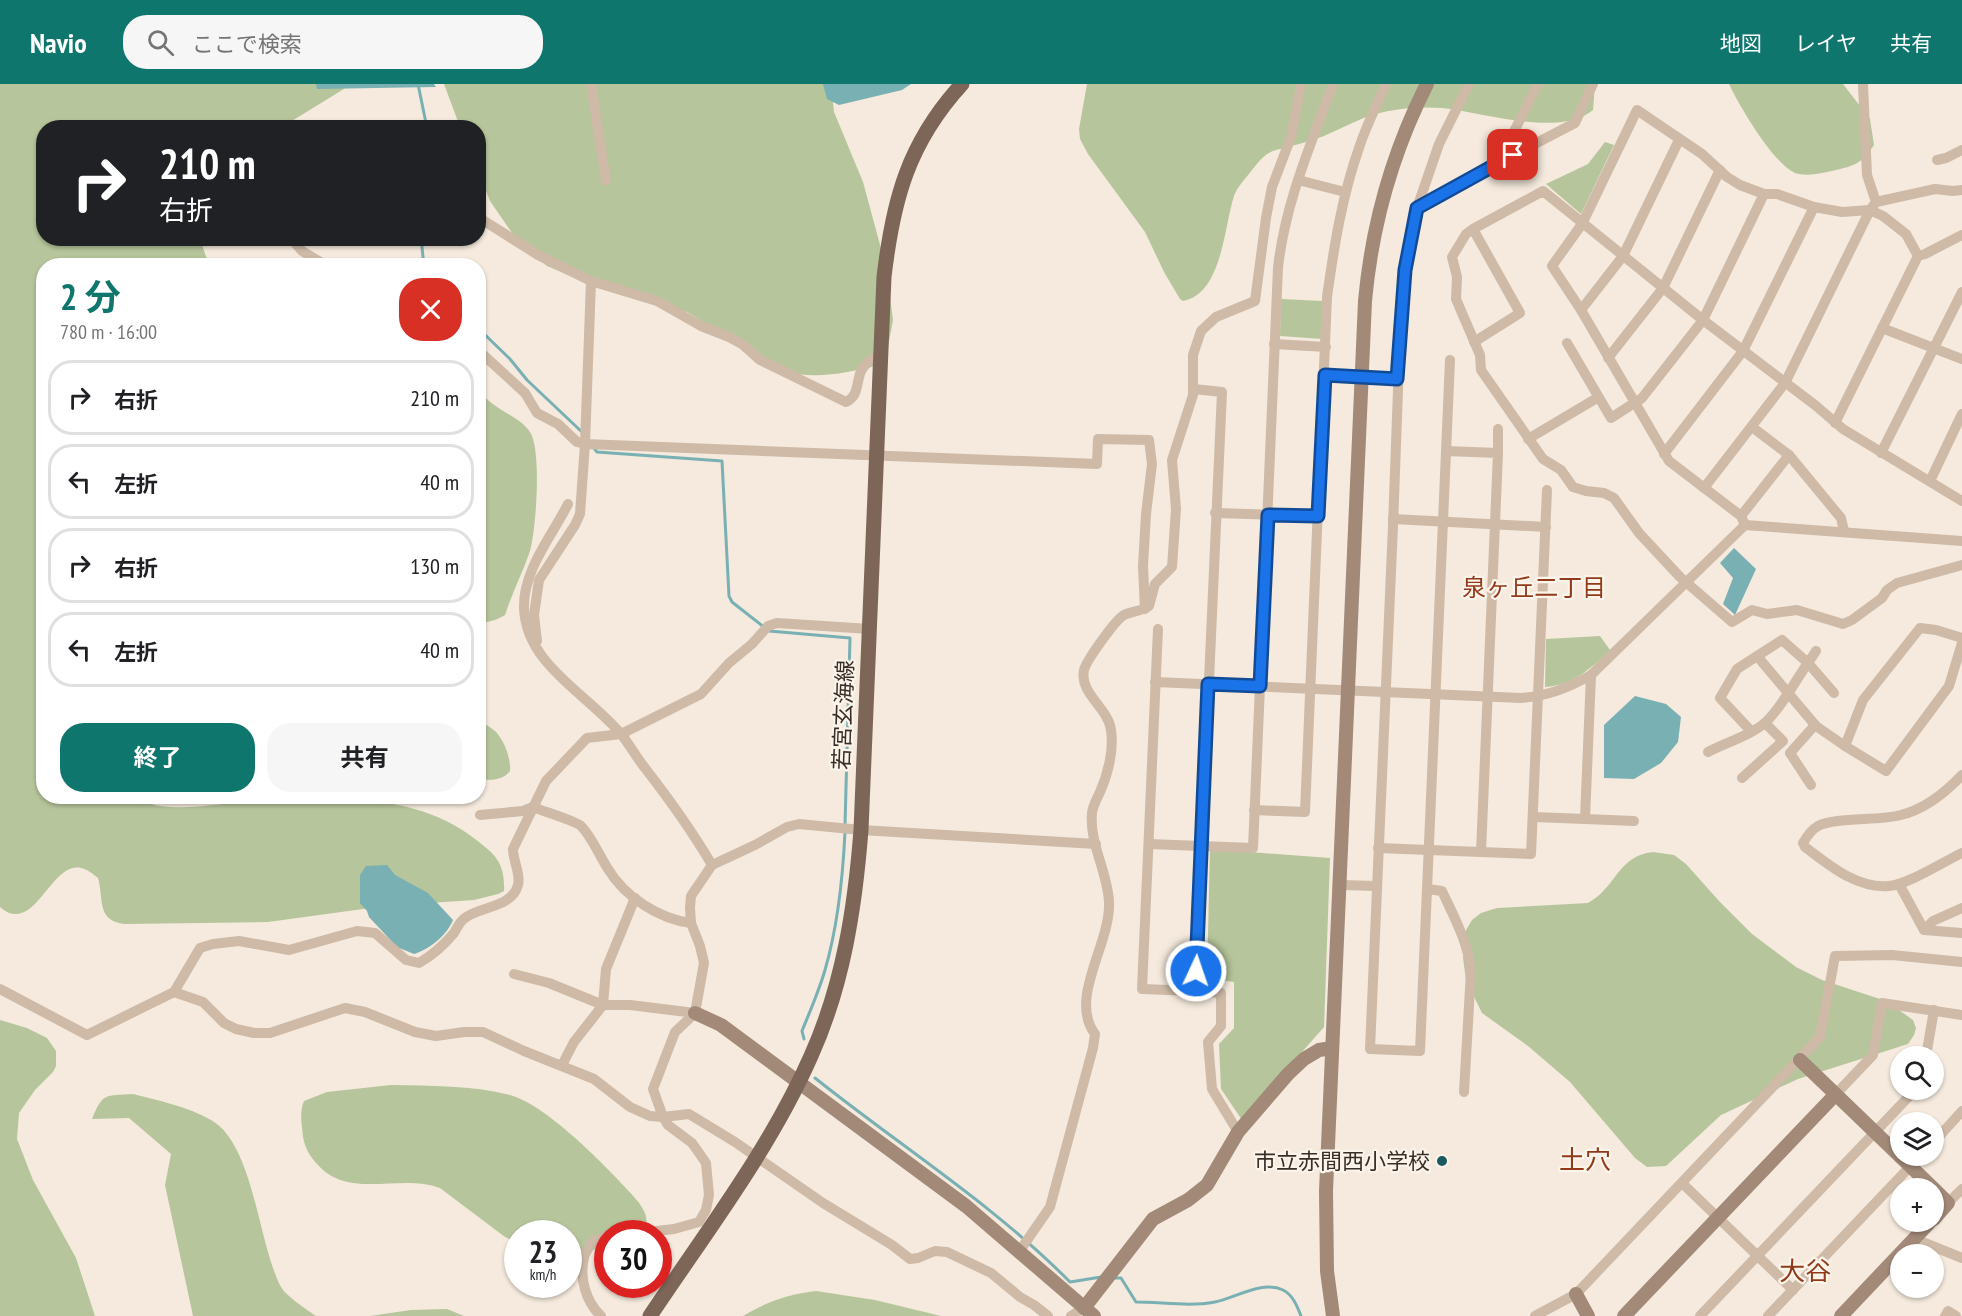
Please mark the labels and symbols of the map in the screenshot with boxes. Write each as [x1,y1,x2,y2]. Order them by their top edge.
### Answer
pin [1487,129,1538,180]
district label: 泉ヶ丘二丁目 [1462,572,1606,603]
street label: 若宮玄海線 [827,660,859,770]
position arrow [1164,939,1228,1003]
district label: 土穴 [1559,1143,1611,1176]
place label: 市立赤間西小学校 [1254,1147,1430,1175]
marker: 市立赤間西小学校 [1435,1154,1449,1168]
speed limit sign: 30 [594,1220,672,1298]
district label: 大谷 [1779,1254,1831,1287]

